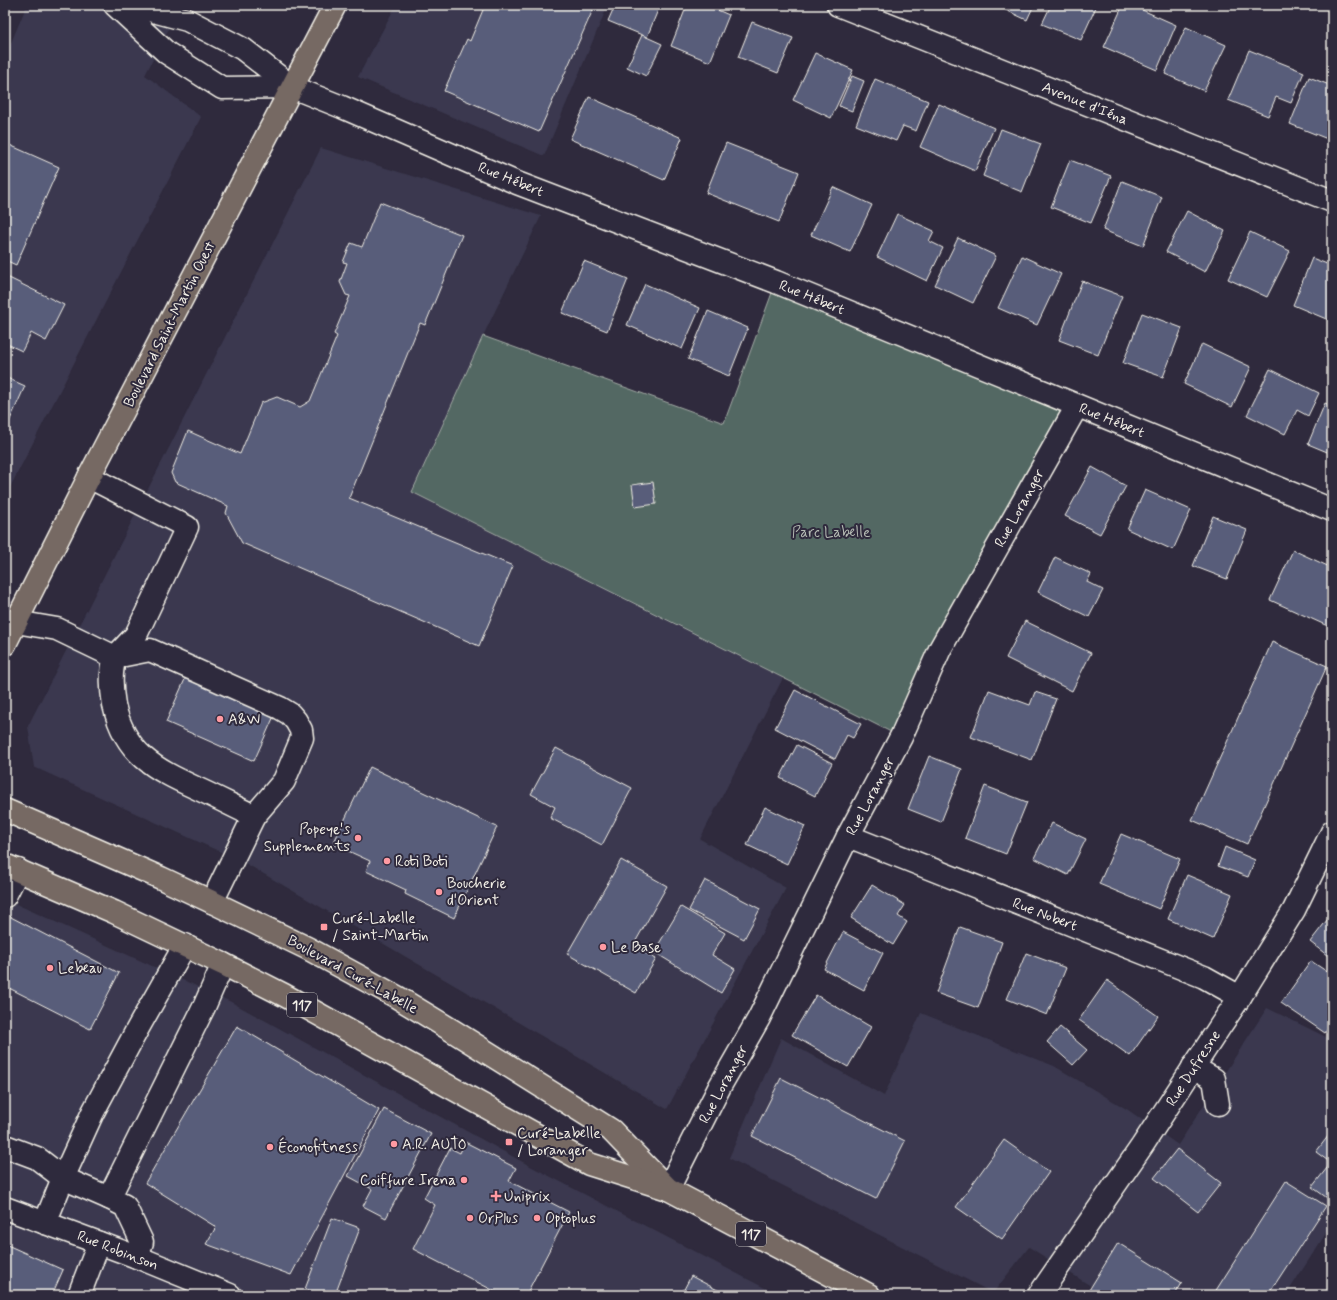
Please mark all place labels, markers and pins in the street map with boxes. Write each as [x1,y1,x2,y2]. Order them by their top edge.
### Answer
place label: A&W [228,710,260,730]
marker: A&W [215,714,225,724]
place label: Popeye's Supplements [264,820,350,857]
marker: Popeye's Supplements [353,833,363,843]
place label: Roti Boti [395,852,448,872]
marker: Roti Boti [382,856,392,866]
place label: Boucherie d'Orient [447,874,507,911]
marker: Boucherie d'Orient [434,887,444,897]
place label: Curé-Labelle / Saint-Martin [332,909,429,946]
marker: Curé-Labelle / Saint-Martin [319,922,329,932]
place label: Le Base [611,938,661,958]
marker: Le Base [598,942,608,952]
place label: Lebeau [58,959,102,979]
marker: Lebeau [45,963,55,973]
place label: Curé-Labelle / Loranger [517,1124,601,1161]
place label: A.R. AUTO [402,1135,467,1155]
place label: Éconofitness [278,1137,358,1158]
marker: Curé-Labelle / Loranger [504,1137,514,1147]
marker: A.R. AUTO [389,1139,399,1149]
marker: Éconofitness [265,1142,275,1152]
place label: Coiffure Irena [360,1171,456,1191]
marker: Coiffure Irena [459,1175,469,1185]
place label: Uniprix [504,1187,551,1207]
marker: Uniprix [491,1191,501,1201]
place label: OrPlus [478,1209,519,1229]
place label: Optoplus [545,1209,596,1229]
marker: OrPlus [465,1213,475,1223]
marker: Optoplus [532,1213,542,1223]

